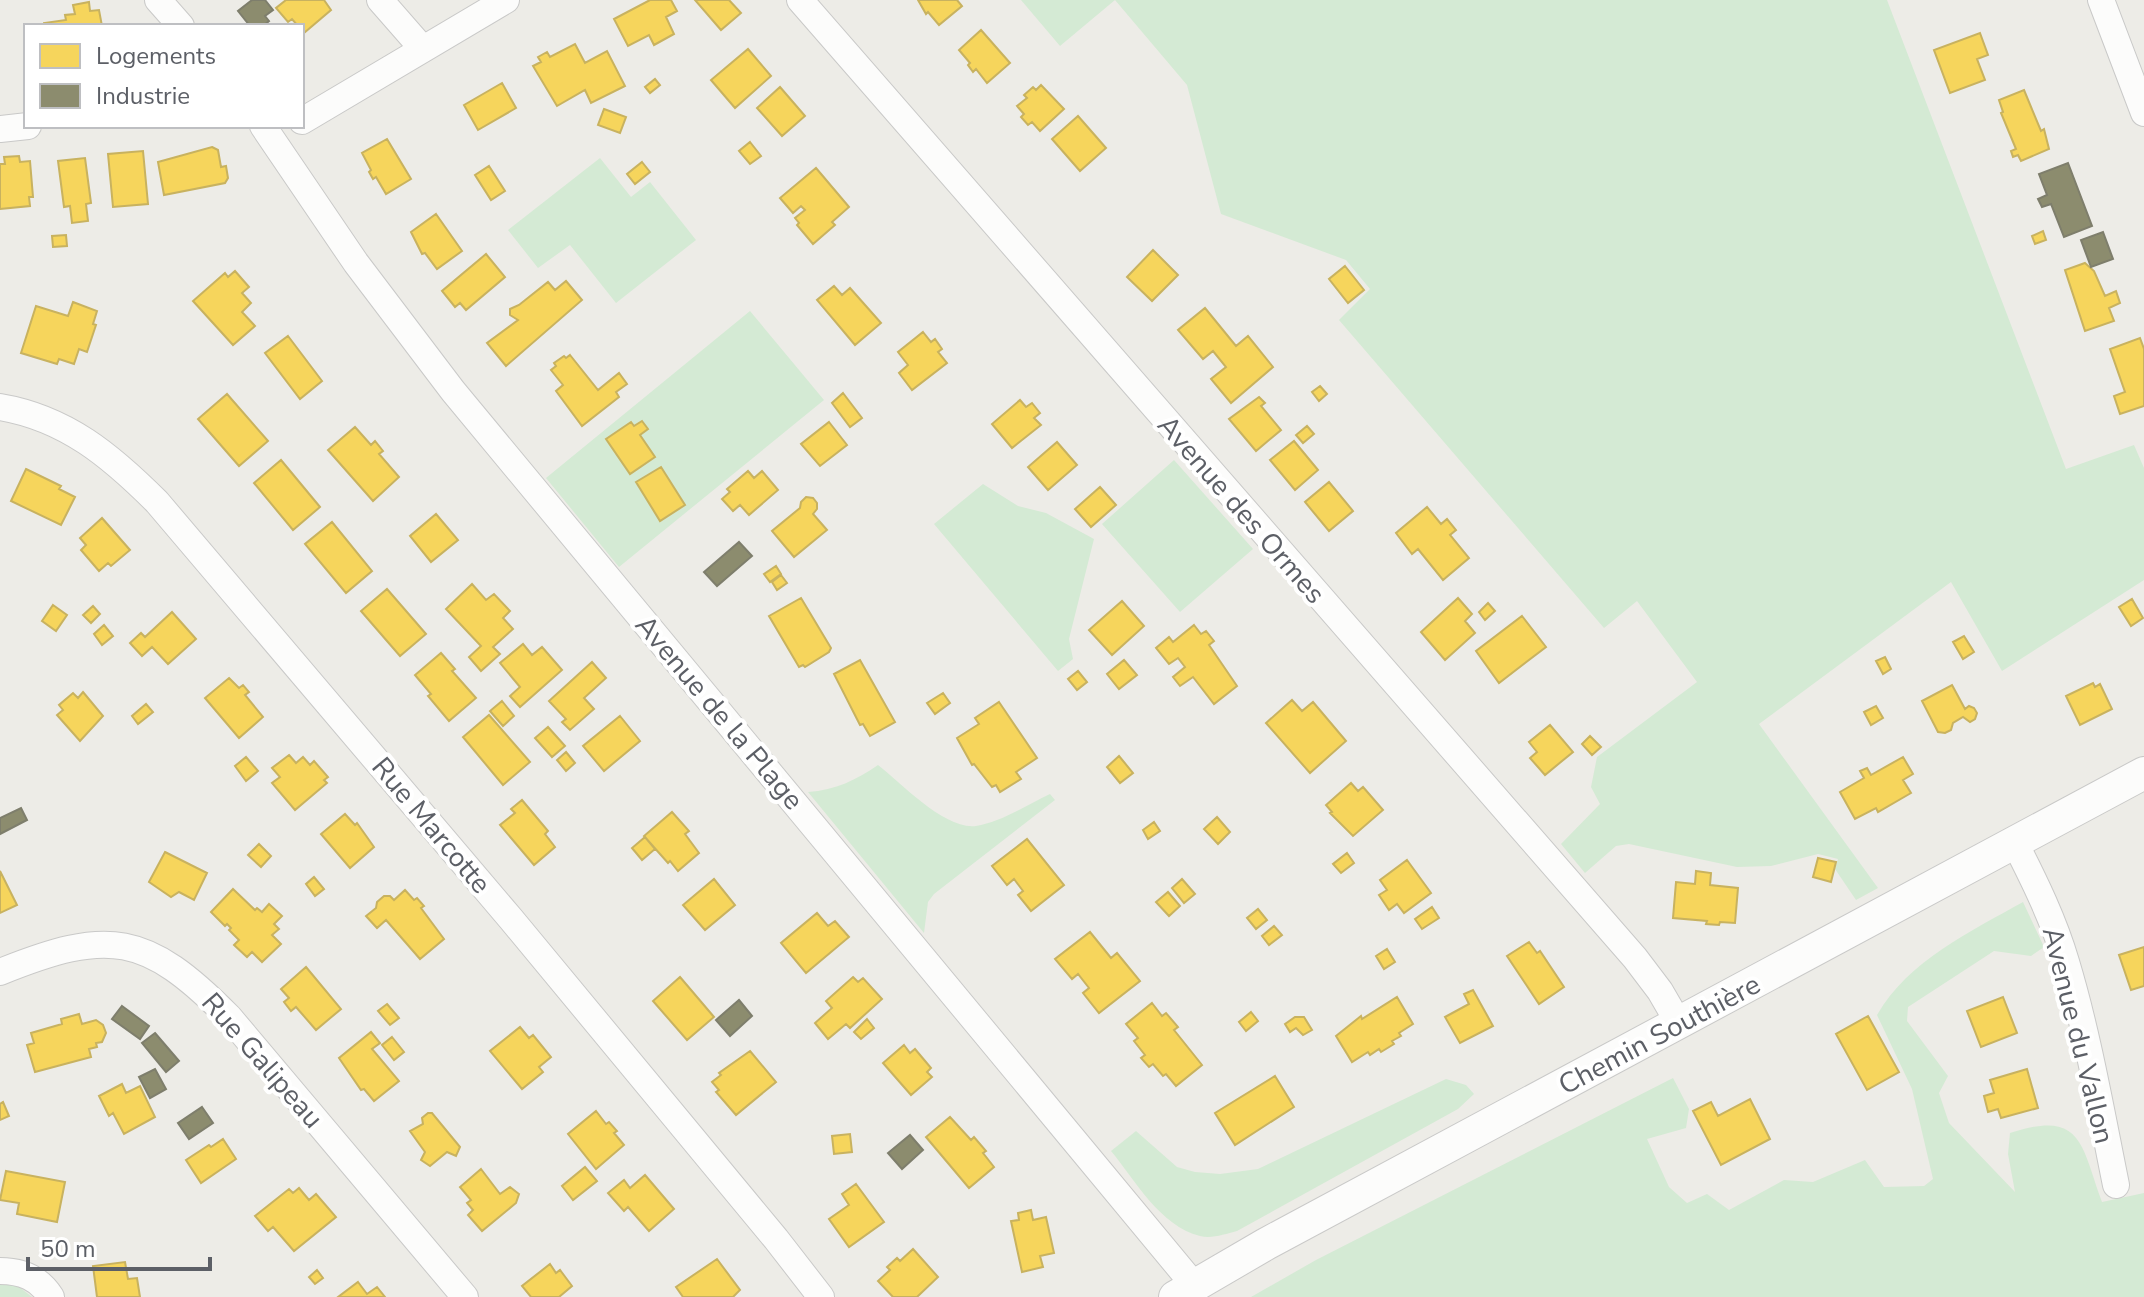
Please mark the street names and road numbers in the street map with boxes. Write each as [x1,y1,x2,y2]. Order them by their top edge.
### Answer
street label: Avenue des Ormes [1149,407,1334,612]
street label: Avenue de la Plage [626,607,812,818]
street label: Rue Marcotte [363,749,500,902]
street label: Avenue du Vallon [2033,923,2123,1148]
street label: Chemin Southière [1552,966,1767,1104]
street label: Rue Galipeau [193,985,332,1137]

